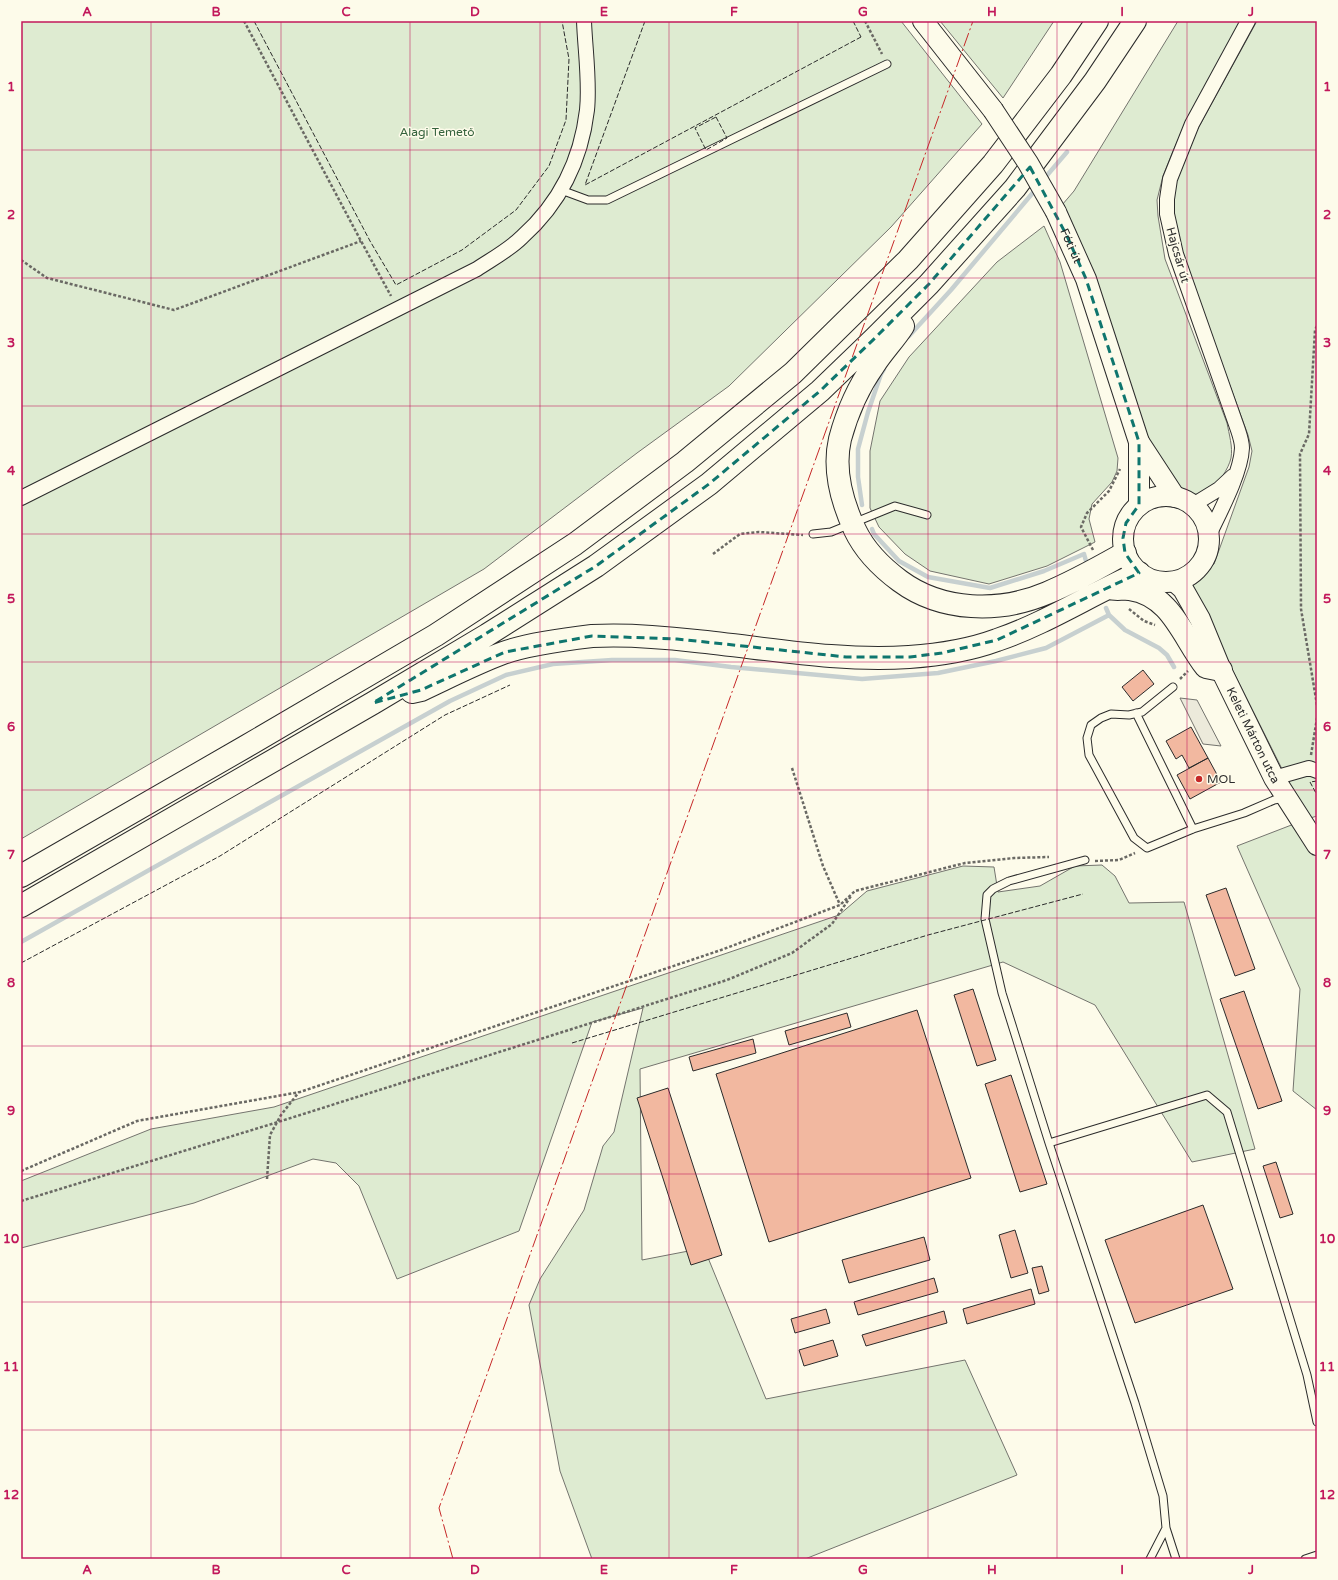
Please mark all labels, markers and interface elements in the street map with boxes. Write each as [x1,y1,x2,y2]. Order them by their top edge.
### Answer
text: A [82,4,92,20]
text: B [211,4,221,20]
text: C [341,4,351,20]
text: D [470,4,480,20]
text: E [600,4,608,20]
text: F [730,4,738,20]
text: G [858,4,868,20]
text: H [987,4,997,20]
text: I [1120,4,1124,20]
text: J [1247,4,1254,20]
text: 1 [7,79,15,95]
text: 1 [1323,79,1331,95]
park label: Alagi Temető [399,125,475,139]
text: 2 [7,207,15,223]
text: 2 [1323,207,1331,223]
street label: Hajcsár út [1163,225,1193,285]
street label: Fóti út [1057,226,1085,266]
text: 3 [7,335,15,351]
text: 3 [1323,335,1331,351]
text: 4 [7,463,16,479]
text: 4 [1323,463,1332,479]
text: 5 [7,591,15,607]
text: 5 [1323,591,1331,607]
street label: Keleti Márton utca [1224,685,1283,786]
text: 6 [7,719,15,735]
text: 6 [1323,719,1331,735]
place label: MOL [1207,772,1235,786]
marker: MOL [1194,774,1204,784]
text: 7 [7,847,15,863]
text: 7 [1323,847,1331,863]
text: 8 [7,975,15,991]
text: 8 [1323,975,1331,991]
text: 9 [7,1103,15,1119]
text: 9 [1323,1103,1331,1119]
text: 10 [3,1231,19,1247]
text: 10 [1319,1231,1335,1247]
text: 11 [3,1359,19,1375]
text: 11 [1319,1359,1335,1375]
text: 12 [3,1487,19,1503]
text: 12 [1319,1487,1335,1503]
text: A [82,1562,92,1578]
text: B [211,1562,221,1578]
text: C [341,1562,351,1578]
text: D [470,1562,480,1578]
text: E [600,1562,608,1578]
text: F [730,1562,738,1578]
text: G [858,1562,868,1578]
text: H [987,1562,997,1578]
text: I [1120,1562,1124,1578]
text: J [1247,1562,1254,1578]

